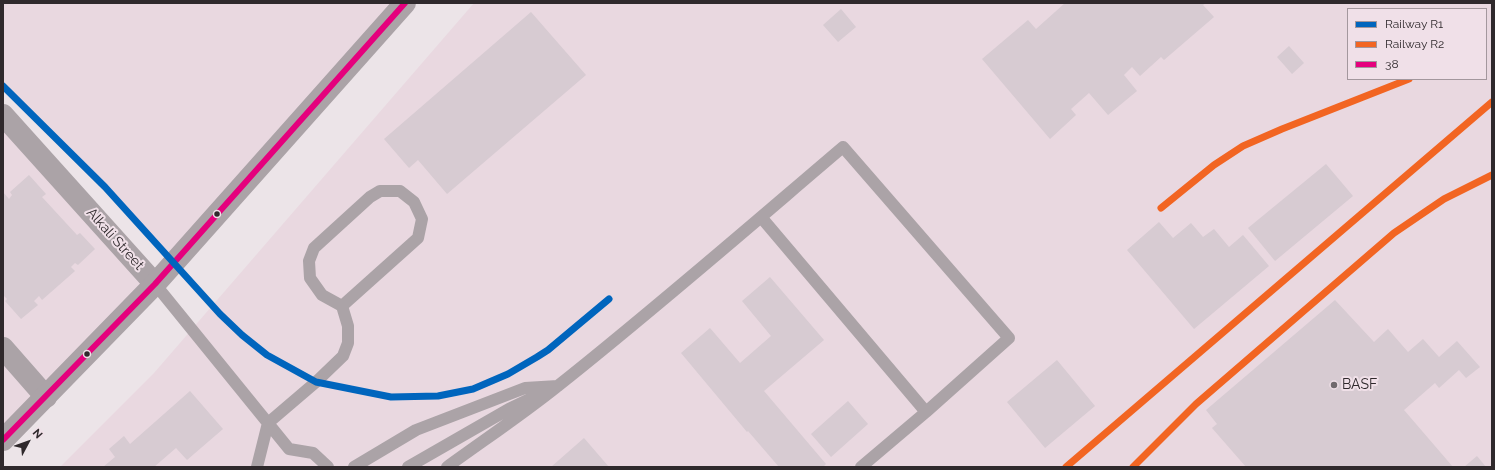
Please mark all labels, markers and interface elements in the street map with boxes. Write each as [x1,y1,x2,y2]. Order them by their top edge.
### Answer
legend [1347,8,1487,80]
text: Railway R1 [1385,17,1443,31]
text: Railway R2 [1385,37,1444,51]
text: 38 [1385,57,1399,71]
street label: Alkali Street [83,205,147,273]
unlabelled marker [212,209,222,219]
unlabelled marker [82,349,92,359]
place label: BASF [1342,377,1377,393]
marker: BASF [1329,380,1339,390]
north arrow [8,422,48,462]
text: N [30,426,45,441]

